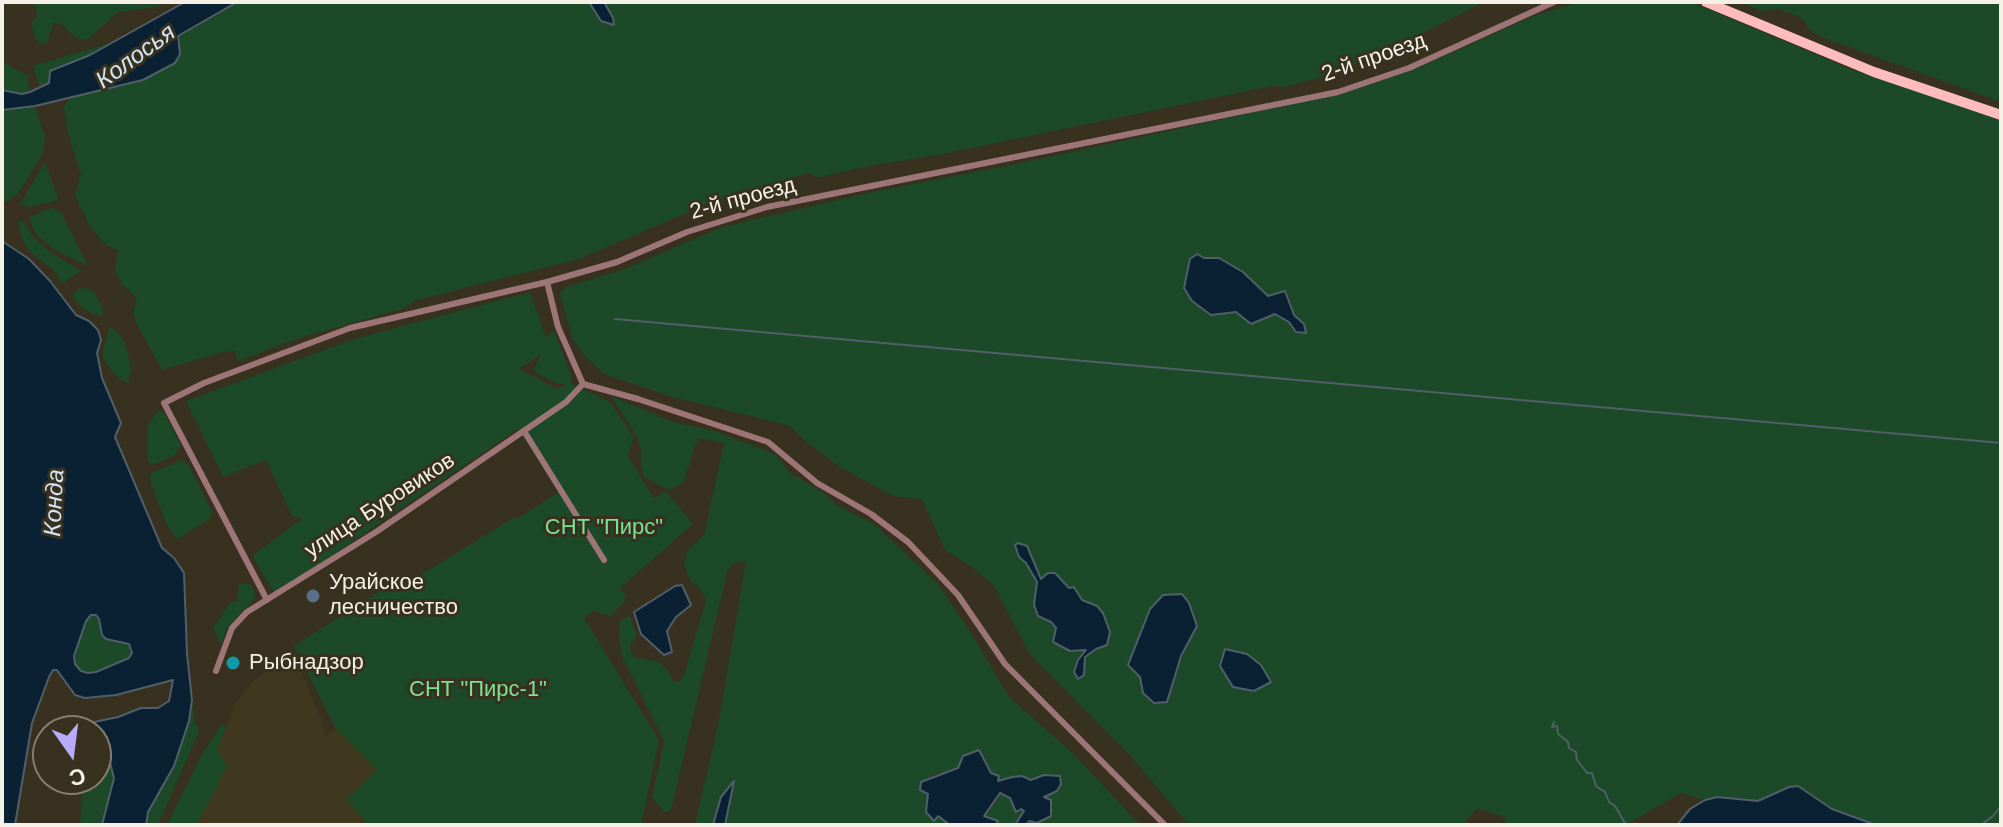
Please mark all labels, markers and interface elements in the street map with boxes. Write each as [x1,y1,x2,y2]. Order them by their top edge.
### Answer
water label: Колосья [91,19,181,95]
street label: 2-й проезд [1318,28,1430,88]
street label: 2-й проезд [687,172,799,226]
street label: улица Буровиков [300,448,460,564]
water label: Конда [39,469,71,537]
park label: СНТ "Пирс" [545,515,663,541]
place label: Урайское лесничество [329,570,458,622]
marker: Урайское лесничество [304,587,322,605]
place label: Рыбнадзор [249,650,364,676]
marker: Рыбнадзор [224,654,242,672]
park label: СНТ "Пирс-1" [409,677,547,703]
north arrow [32,715,112,795]
text: С [67,763,88,791]

